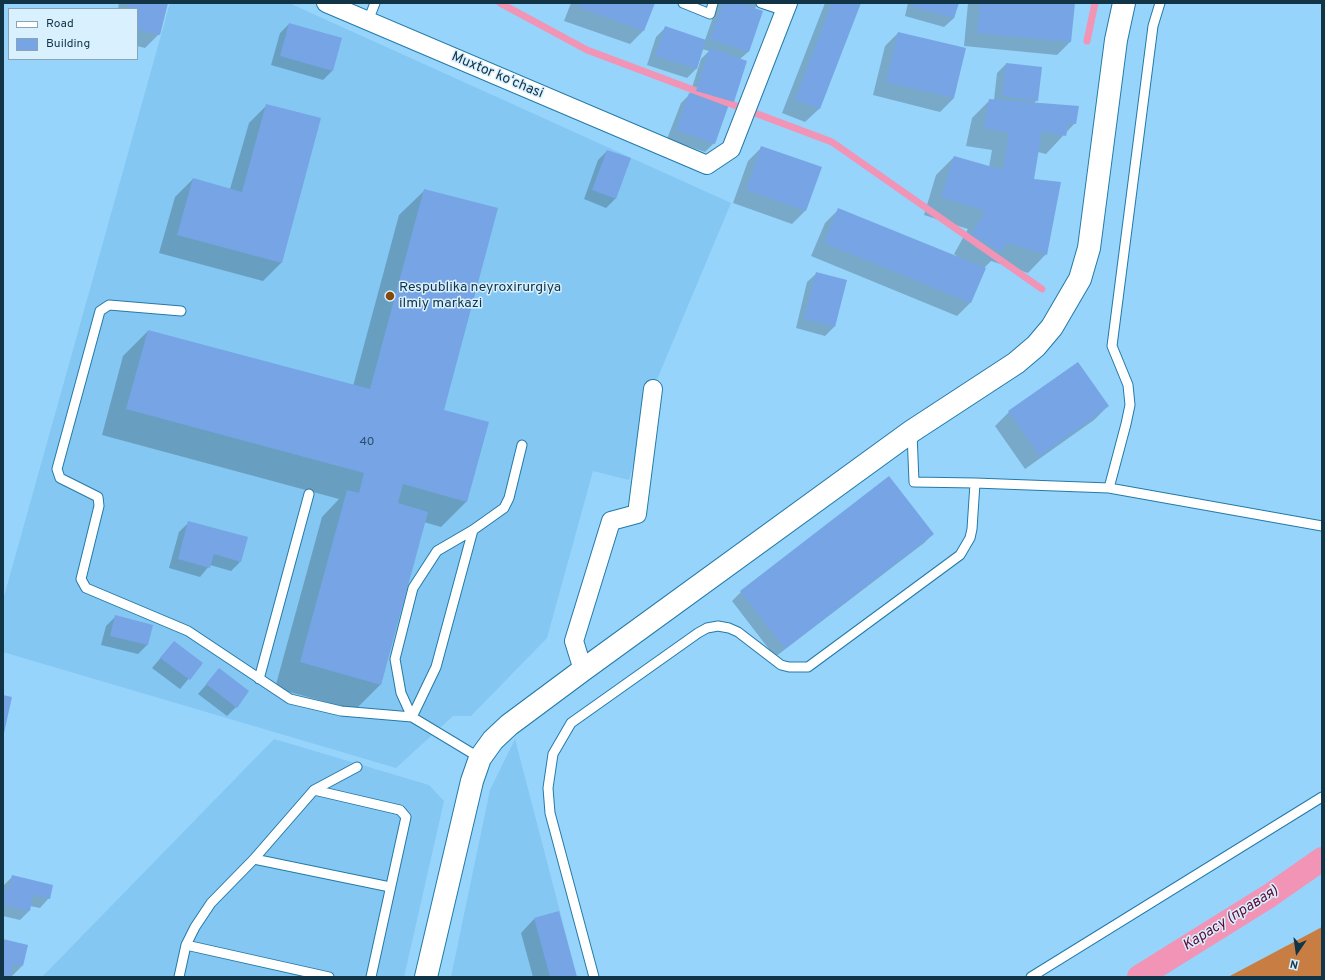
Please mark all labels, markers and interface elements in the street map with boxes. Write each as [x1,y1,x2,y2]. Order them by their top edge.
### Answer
legend [8,8,138,60]
text: Road [46,16,74,32]
text: Building [46,36,90,52]
street label: Muxtor koʻchasi [448,49,546,103]
place label: Respublika neyroxirurgiya ilmiy markazi [399,280,561,312]
marker: Respublika neyroxirurgiya ilmiy markazi [384,290,396,302]
house number: 40 [359,436,375,450]
water label: Карасу (правая) [1180,882,1282,956]
north arrow [1277,932,1317,972]
text: N [1289,956,1300,971]

